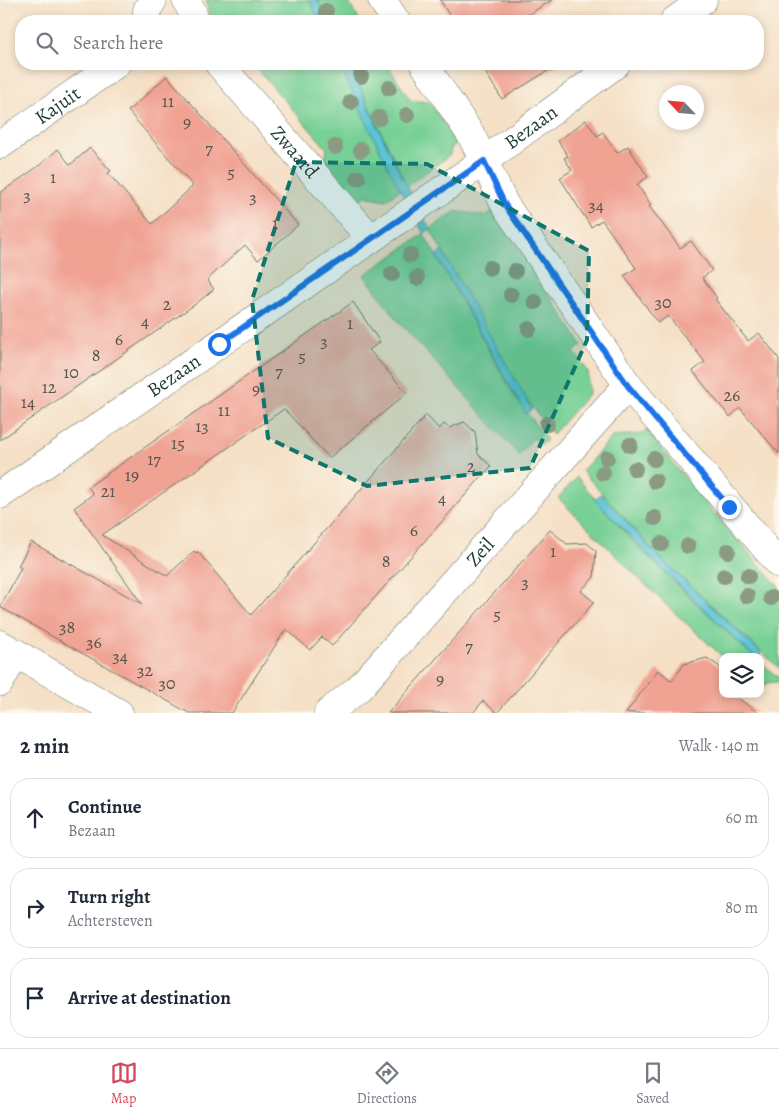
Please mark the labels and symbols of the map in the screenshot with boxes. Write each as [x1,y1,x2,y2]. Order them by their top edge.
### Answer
street label: Kajuit [29,79,86,130]
north arrow [659,85,704,130]
house number: 11 [162,89,174,113]
street label: Bezaan [499,98,563,155]
house number: 9 [183,110,191,134]
street label: Zwaard [265,119,326,184]
house number: 7 [205,136,213,160]
house number: 5 [227,160,235,184]
house number: 1 [50,165,56,189]
house number: 3 [23,183,31,207]
house number: 3 [249,185,257,209]
house number: 34 [588,193,604,217]
house number: 1 [272,211,278,235]
house number: 30 [654,290,672,314]
house number: 2 [163,292,172,316]
house number: 4 [141,309,149,333]
house number: 1 [347,311,353,335]
house number: 6 [115,327,123,351]
house number: 3 [320,329,328,353]
route start [208,333,231,356]
house number: 8 [92,343,100,367]
house number: 5 [298,344,306,368]
street label: Bezaan [141,347,206,403]
house number: 7 [275,359,283,383]
house number: 10 [63,360,79,384]
house number: 12 [42,375,57,399]
house number: 9 [252,377,260,401]
house number: 26 [724,383,740,407]
house number: 14 [21,390,35,414]
house number: 11 [218,398,230,422]
house number: 13 [195,414,209,438]
house number: 15 [171,431,185,455]
house number: 17 [147,447,161,471]
house number: 2 [467,454,476,478]
house number: 19 [125,463,139,487]
house number: 21 [101,479,115,503]
house number: 4 [438,486,446,510]
route end [718,496,741,519]
house number: 6 [410,518,418,542]
street label: Zeil [460,531,500,572]
house number: 1 [550,539,556,563]
house number: 8 [382,549,390,573]
house number: 3 [521,570,529,594]
house number: 5 [493,602,501,626]
house number: 38 [59,615,75,639]
house number: 36 [86,630,102,654]
house number: 7 [465,634,473,658]
house number: 34 [112,644,128,668]
house number: 32 [137,658,153,682]
house number: 9 [436,667,444,691]
house number: 30 [158,671,176,695]

